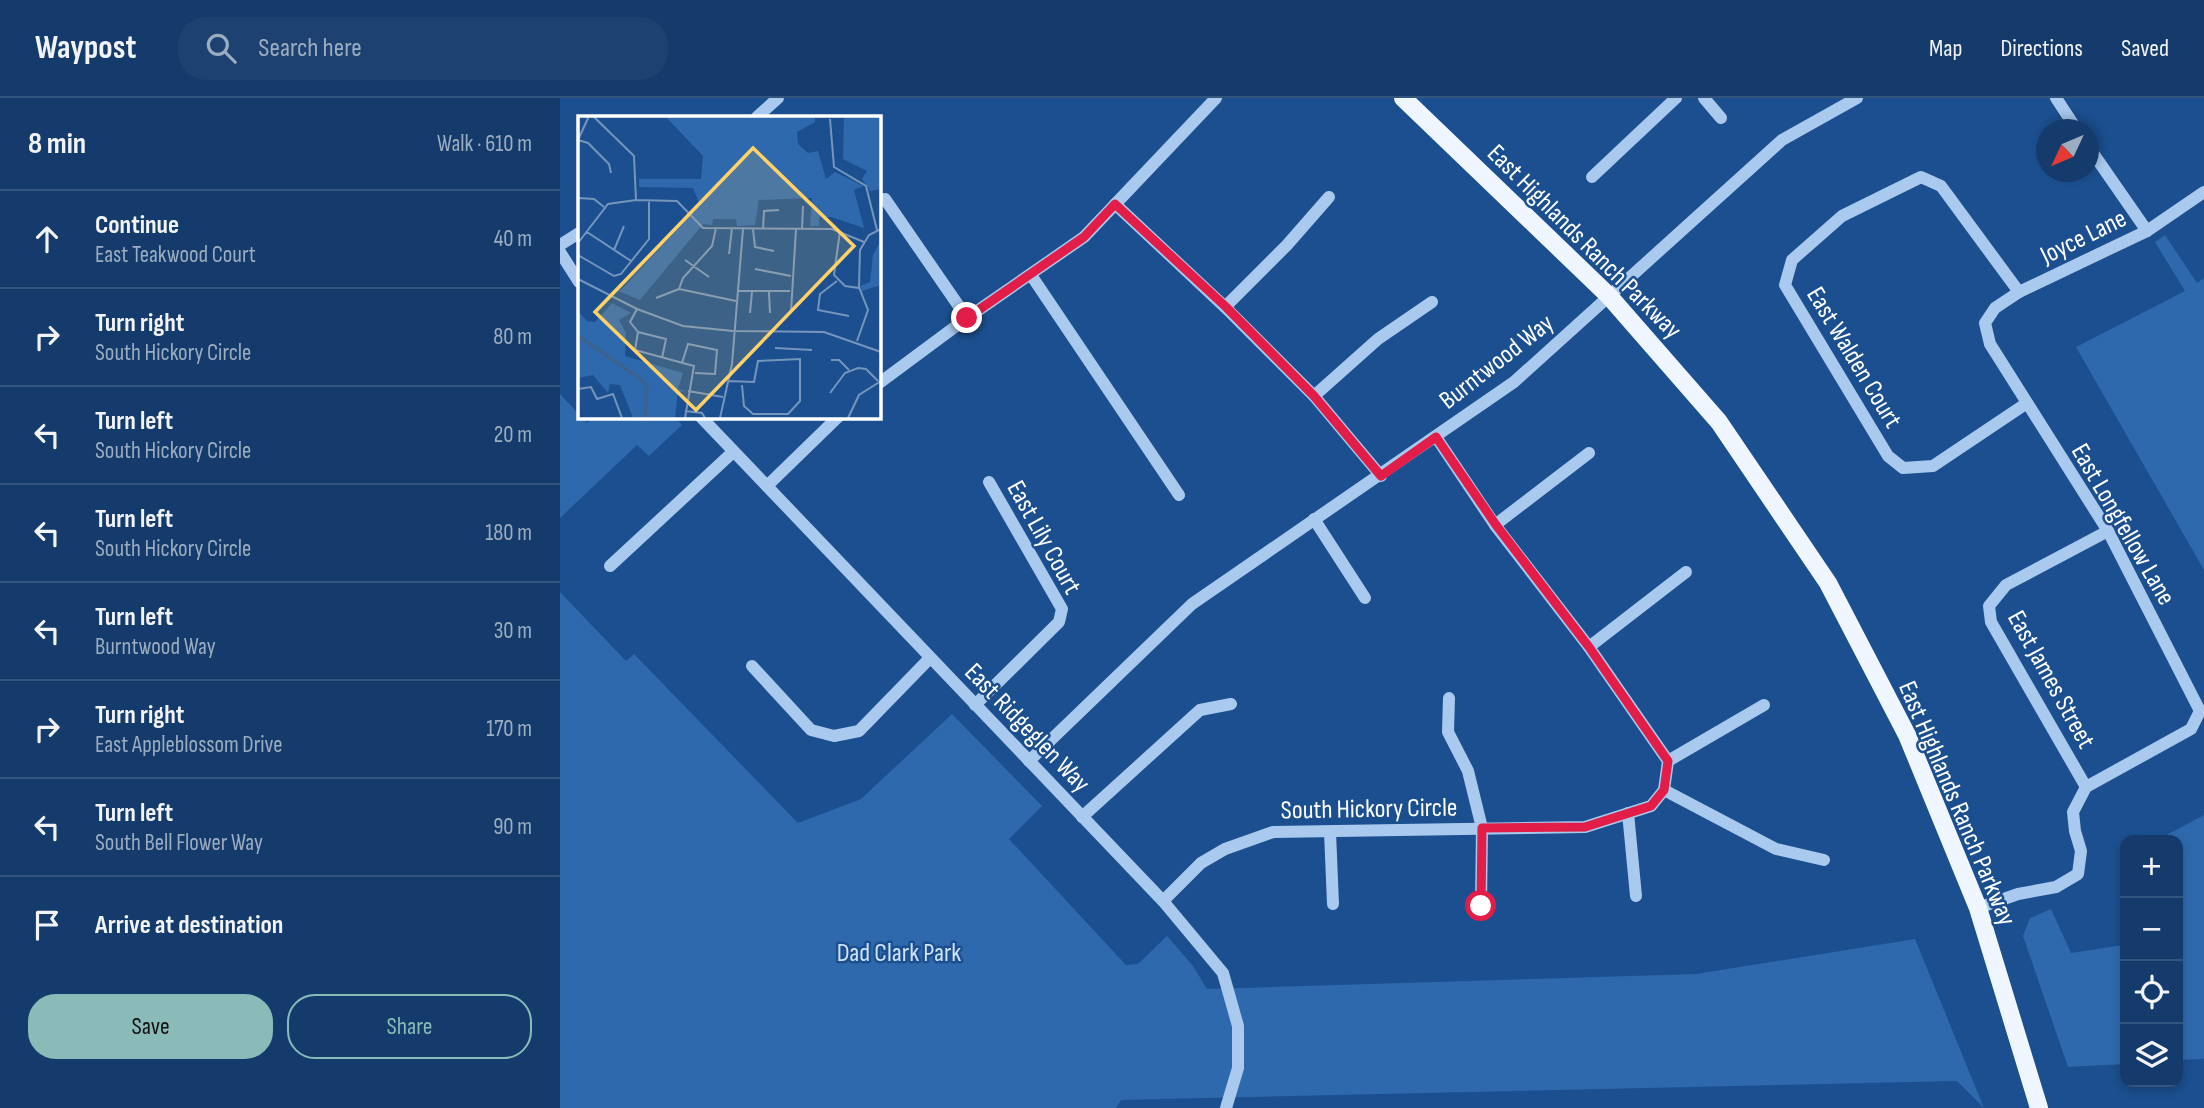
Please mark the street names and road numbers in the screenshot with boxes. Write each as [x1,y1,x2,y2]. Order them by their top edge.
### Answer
street label: East Highlands Ranch Parkway [1480,138,1688,346]
street label: Joyce Lane [2035,203,2132,272]
street label: East Walden Court [1799,282,1908,434]
street label: Burntwood Way [1434,308,1560,416]
street label: East Longfellow Lane [2064,439,2181,611]
street label: East Lily Court [1000,476,1088,600]
street label: East James Street [2000,606,2101,754]
street label: East Ridgeglen Way [958,657,1096,799]
street label: East Highlands Ranch Parkway [1891,677,2022,930]
street label: South Hickory Circle [1280,792,1458,827]

